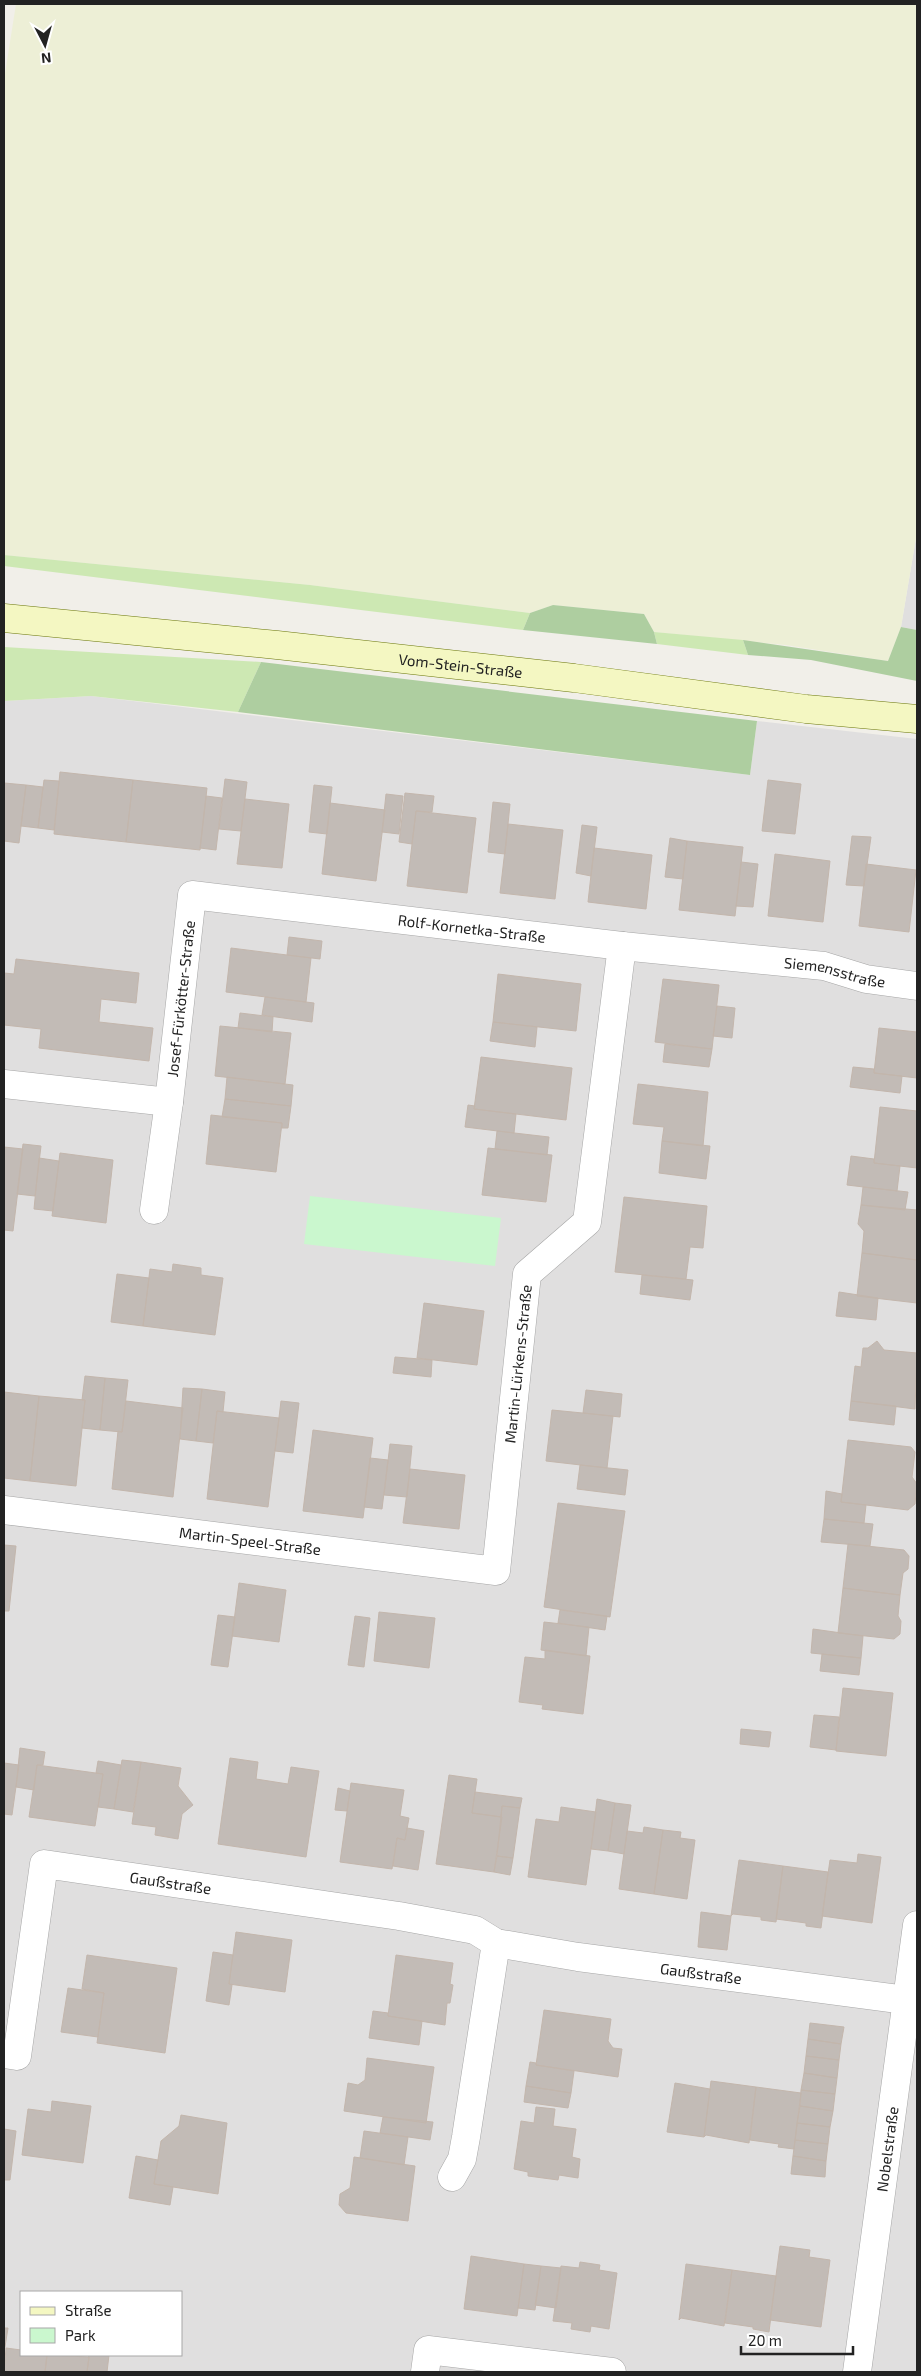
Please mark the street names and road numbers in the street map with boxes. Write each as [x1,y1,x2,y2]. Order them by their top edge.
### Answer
street label: Vom-Stein-Straße [398,650,523,681]
street label: Rolf-Kornetka-Straße [397,910,547,946]
street label: Josef-Fürkötter-Straße [163,919,198,1078]
street label: Siemensstraße [783,953,887,991]
street label: Martin-Lürkens-Straße [500,1284,535,1444]
street label: Martin-Speel-Straße [178,1523,322,1558]
street label: Gaußstraße [129,1868,213,1897]
street label: Gaußstraße [659,1959,743,1987]
street label: Nobelstraße [872,2105,902,2193]

